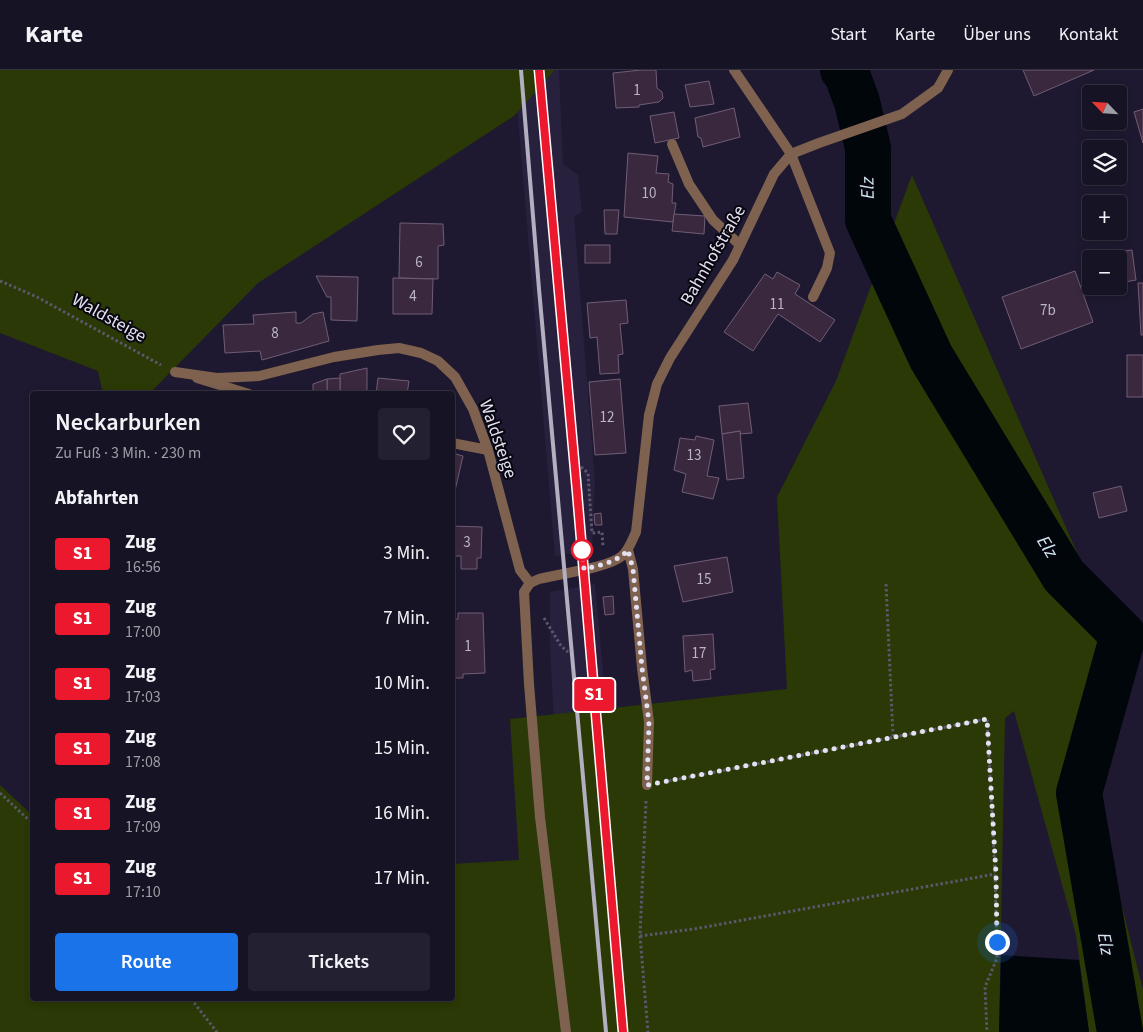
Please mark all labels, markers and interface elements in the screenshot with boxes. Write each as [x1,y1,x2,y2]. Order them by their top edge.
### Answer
text: Karte [25,17,83,52]
text: Start [830,22,867,47]
text: Karte [895,22,935,47]
text: Über uns [963,22,1031,47]
text: Kontakt [1059,22,1118,47]
house number: 1 [633,80,641,101]
north arrow [1082,85,1128,130]
map controls [1082,85,1127,295]
button: layers [1082,140,1127,185]
water label: Elz [854,176,882,199]
house number: 10 [642,183,656,204]
button: + [1082,195,1127,240]
street label: Bahnhofstraße [674,200,752,310]
button: − [1082,250,1127,295]
house number: 6 [415,252,423,273]
house number: 4 [409,286,417,307]
street label: Waldsteige [67,287,151,349]
house number: 11 [770,294,784,315]
house number: 7b [1040,300,1056,321]
house number: 8 [271,323,279,344]
street label: Waldsteige [473,396,523,482]
text: Neckarburken [55,405,201,440]
house number: 12 [600,407,614,428]
button: heart [378,408,430,460]
text: Zu Fuß · 3 Min. · 230 m [55,442,201,464]
house number: 13 [687,445,701,466]
text: Abfahrten [55,485,139,512]
text: Zug [125,529,156,556]
water label: Elz [1030,531,1065,564]
house number: 3 [463,532,471,553]
unlabelled marker [571,539,593,561]
text: 3 Min. [383,540,430,567]
text: S1 [73,541,92,566]
text: 16:56 [125,556,161,578]
house number: 15 [697,569,711,590]
text: Zug [125,594,156,621]
text: 7 Min. [383,605,430,632]
text: S1 [73,606,92,631]
text: 17:00 [125,621,161,643]
house number: 1 [464,636,472,657]
house number: 17 [692,643,706,664]
text: Zug [125,659,156,686]
text: 10 Min. [374,670,430,697]
text: S1 [73,671,92,696]
line badge: S1 [572,679,616,711]
text: S1 [584,682,604,707]
text: 17:03 [125,686,161,708]
text: Zug [125,724,156,751]
text: 15 Min. [374,735,430,762]
text: S1 [73,736,92,761]
text: 17:08 [125,751,161,773]
text: Zug [125,789,156,816]
text: 16 Min. [374,800,430,827]
text: S1 [73,801,92,826]
text: 17:09 [125,816,161,838]
text: Zug [125,854,156,881]
text: 17 Min. [374,865,430,892]
text: S1 [73,866,92,891]
text: 17:10 [125,881,161,903]
your location [985,930,1010,955]
water label: Elz [1090,931,1120,958]
button: Route [55,933,238,991]
button: Tickets [248,933,430,991]

